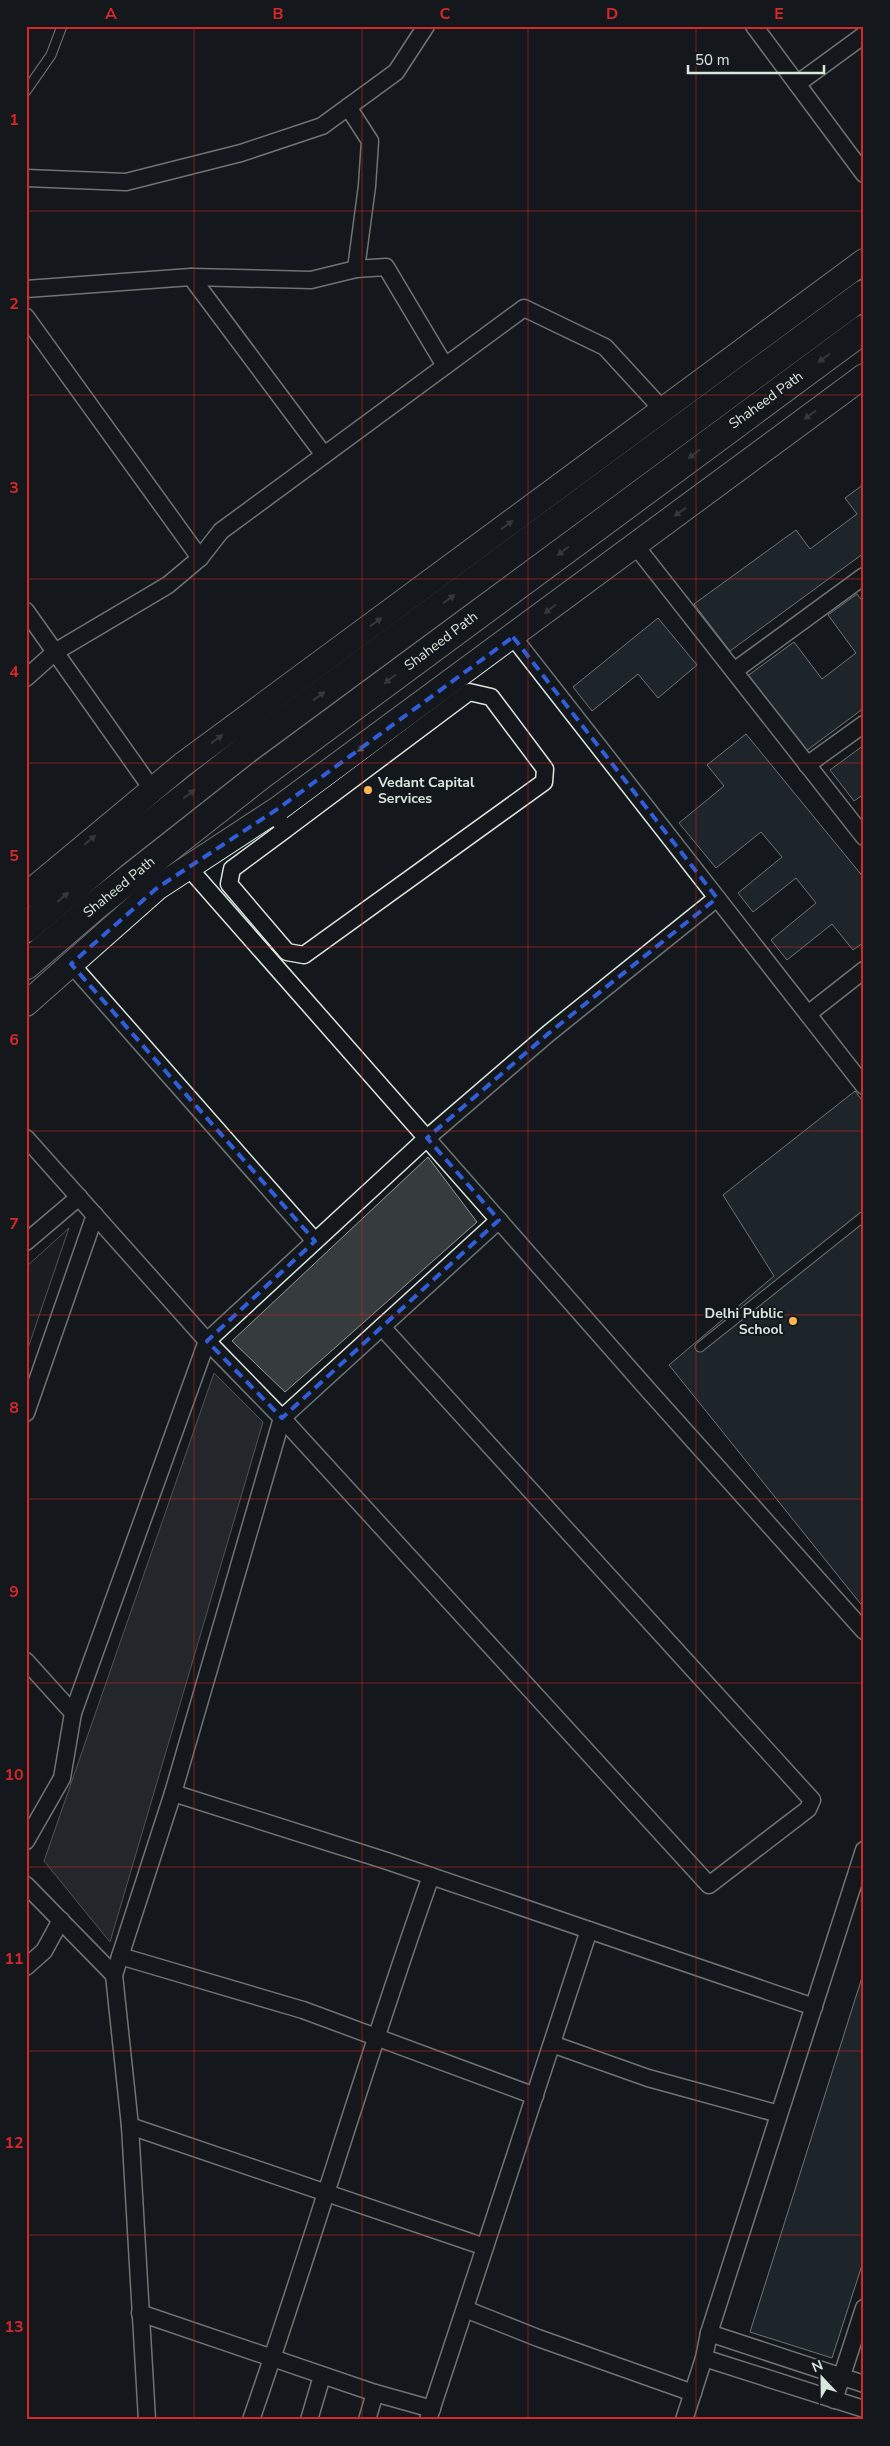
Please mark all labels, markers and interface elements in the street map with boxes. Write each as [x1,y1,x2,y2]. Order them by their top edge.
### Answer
text: A [105,3,117,25]
text: B [272,3,284,25]
text: C [440,3,451,25]
text: D [606,3,618,25]
text: E [774,3,784,25]
scale bar [688,42,824,74]
text: 50 m [695,50,730,70]
text: 1 [9,109,19,131]
text: 2 [9,293,19,315]
one-way arrow [818,352,831,363]
street label: Shaheed Path [725,367,807,433]
one-way arrow [804,410,817,421]
one-way arrow [687,449,701,459]
text: 3 [9,477,19,499]
one-way arrow [673,507,687,517]
one-way arrow [500,520,513,530]
one-way arrow [556,546,570,556]
one-way arrow [442,594,455,605]
one-way arrow [544,604,557,615]
street label: Shaheed Path [400,607,482,675]
one-way arrow [369,617,383,627]
text: 4 [9,661,19,683]
one-way arrow [383,674,397,684]
one-way arrow [312,691,326,701]
one-way arrow [210,734,224,744]
one-way arrow [356,742,369,752]
place label: Vedant Capital Services [377,773,475,808]
marker: Vedant Capital Services [362,784,374,796]
one-way arrow [182,789,195,800]
one-way arrow [83,835,96,846]
text: 5 [9,845,19,867]
street label: Shaheed Path [79,852,159,922]
one-way arrow [57,891,70,902]
text: 6 [9,1029,19,1051]
text: 7 [9,1213,19,1235]
place label: Delhi Public School [705,1304,784,1339]
marker: Delhi Public School [787,1315,799,1327]
text: 8 [9,1397,19,1419]
text: 9 [9,1581,19,1603]
text: 10 [4,1764,24,1786]
text: 11 [4,1948,24,1970]
text: 12 [4,2132,24,2154]
text: 13 [4,2316,24,2338]
north arrow [798,2354,848,2404]
text: N [809,2356,826,2377]

